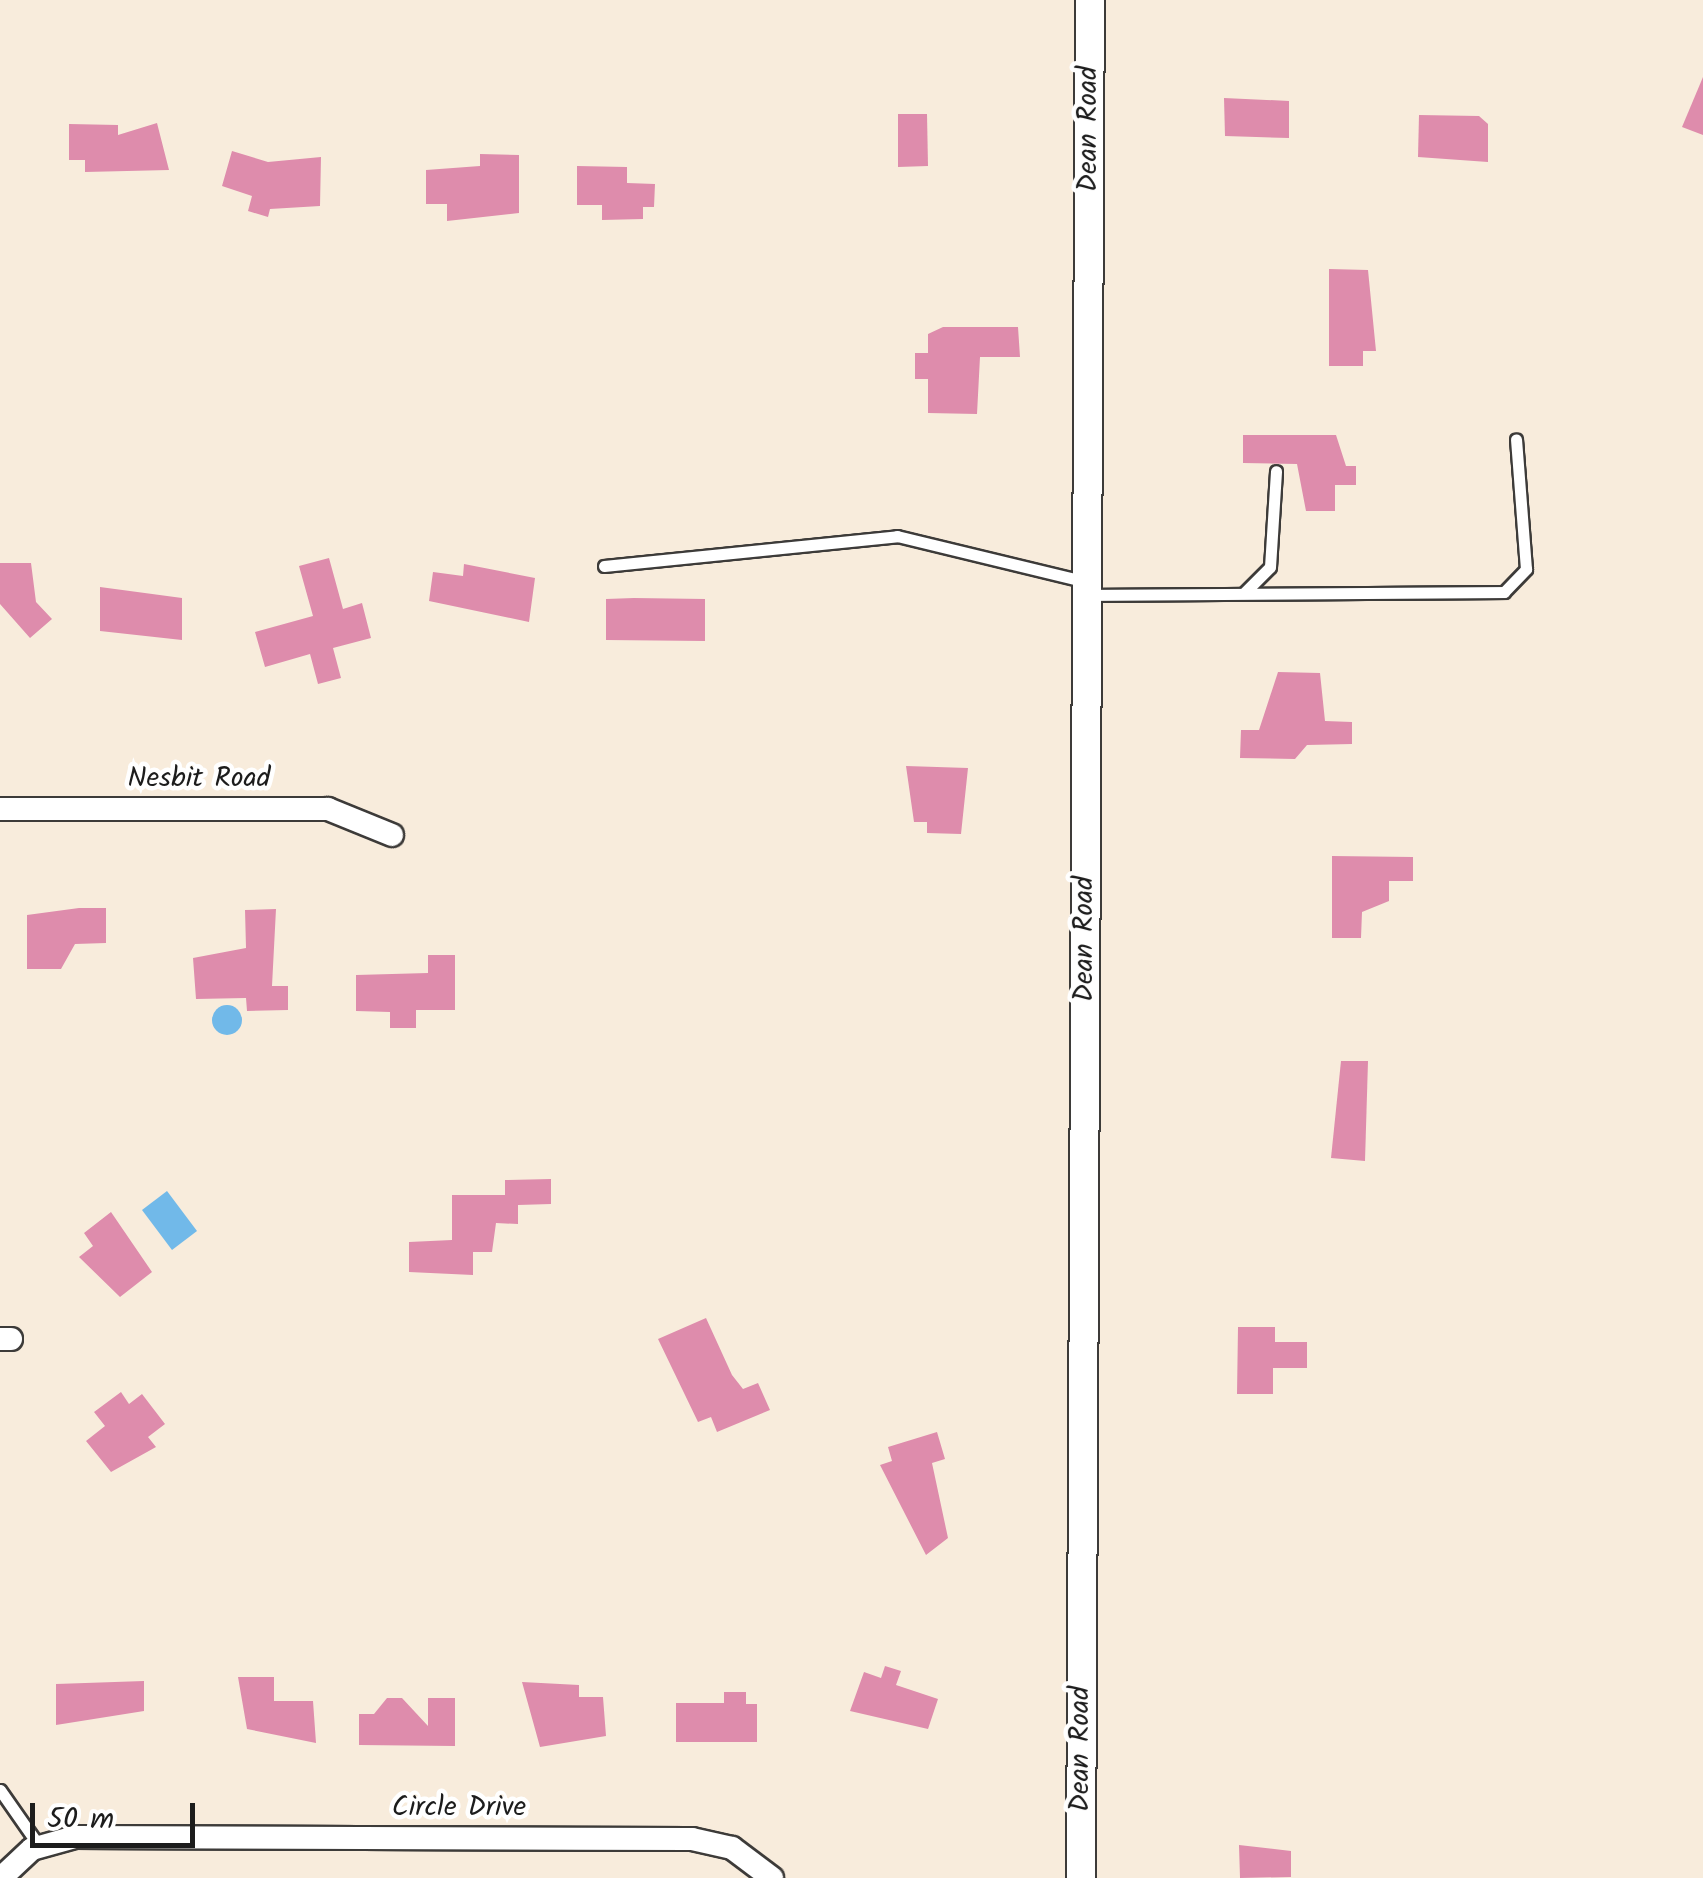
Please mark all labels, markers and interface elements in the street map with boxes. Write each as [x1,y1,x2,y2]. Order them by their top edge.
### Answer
street label: Dean Road [1072,66,1106,192]
street label: Nesbit Road [127,762,271,796]
street label: Dean Road [1068,876,1102,1002]
street label: Dean Road [1064,1686,1098,1812]
scale bar [35,1783,200,1845]
street label: Circle Drive [392,1791,526,1825]
text: 50 m [47,1796,114,1844]

